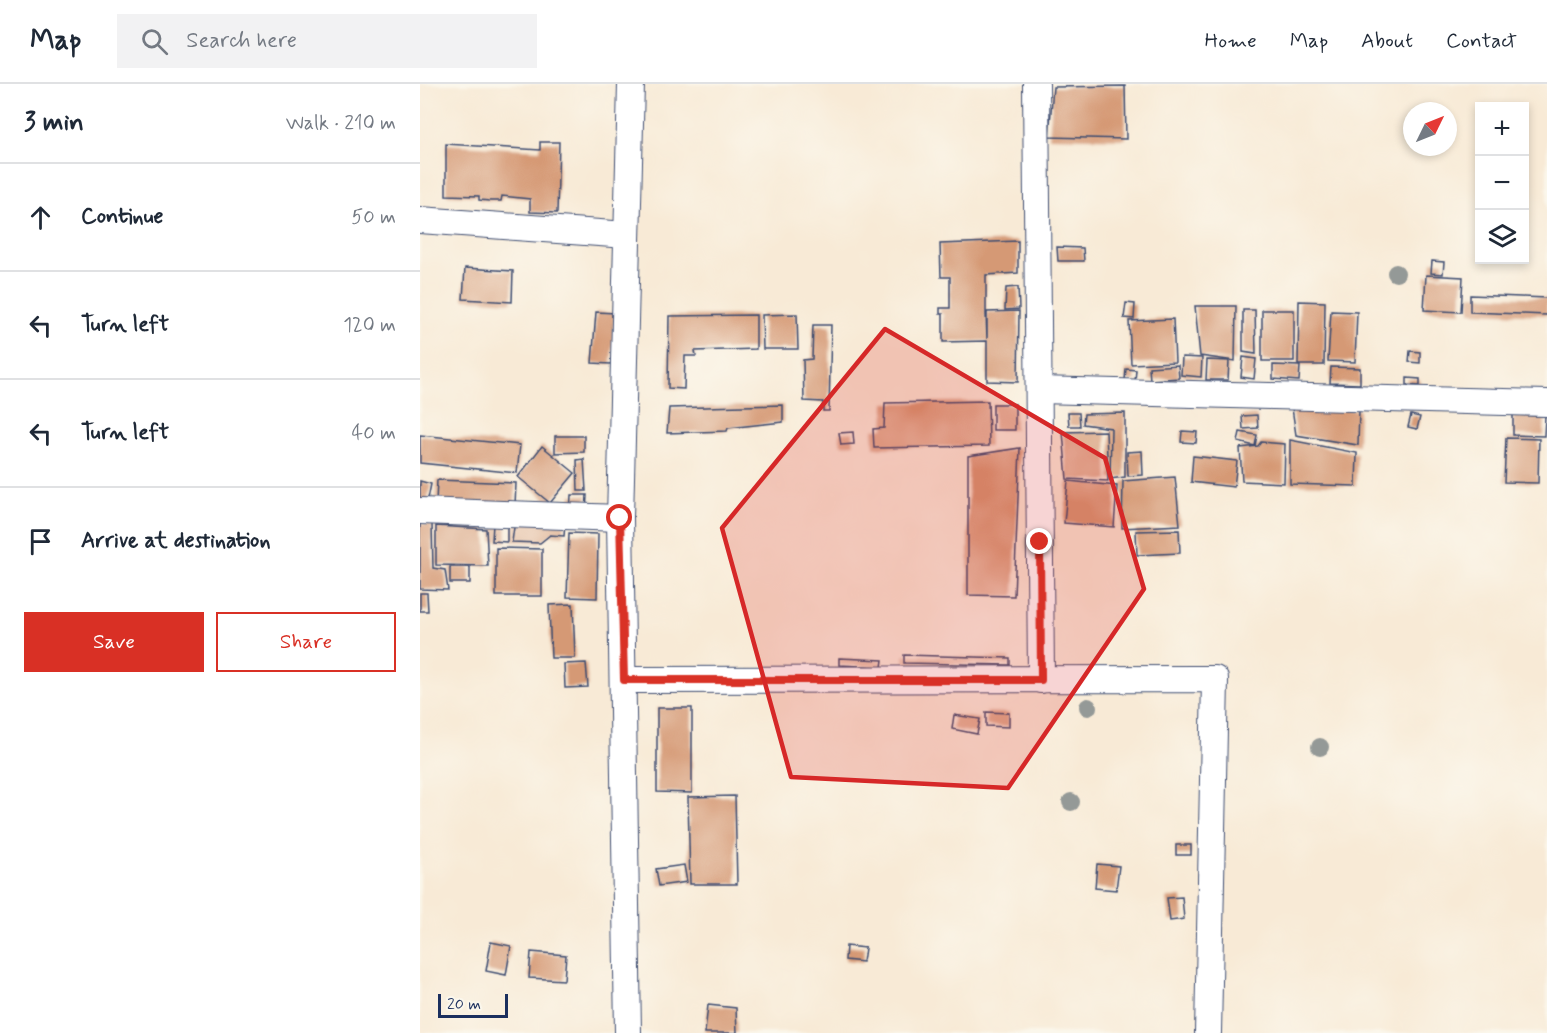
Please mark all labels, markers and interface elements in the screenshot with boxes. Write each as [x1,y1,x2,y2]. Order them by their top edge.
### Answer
search box [117,14,537,68]
text: Map [30,23,81,60]
icon: search [138,25,171,58]
text: Search here [186,27,297,55]
text: Home [1205,27,1257,55]
text: Map [1290,27,1328,55]
text: About [1361,27,1413,55]
text: Contact [1446,27,1517,55]
north arrow [1403,102,1457,156]
map controls [1475,102,1529,264]
button: + [1475,102,1529,156]
text: 3 min [24,106,84,140]
text: Walk · 210 m [286,110,396,137]
button: − [1475,156,1529,210]
icon: ahead [24,201,57,234]
text: Continue [81,203,163,231]
text: 50 m [351,204,396,231]
button: layers [1475,210,1529,264]
icon: left [24,309,57,342]
text: Turn left [81,311,169,339]
text: 120 m [343,312,396,339]
icon: left [24,417,57,450]
text: Turn left [81,419,169,447]
text: 40 m [352,420,396,447]
route start [606,504,632,530]
icon: arrive [24,525,57,558]
text: Arrive at destination [81,527,271,555]
route end [1026,528,1052,554]
button: Save [24,612,204,672]
button: Share [216,612,396,672]
scale bar [438,991,508,1018]
text: 20 m [447,994,481,1015]

